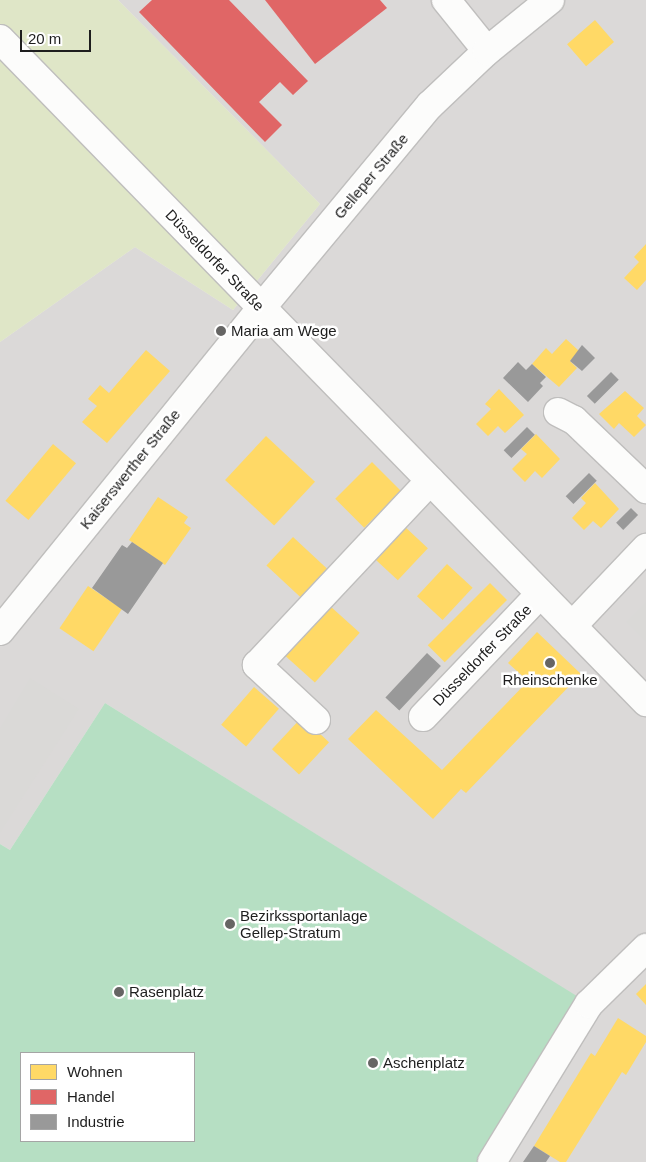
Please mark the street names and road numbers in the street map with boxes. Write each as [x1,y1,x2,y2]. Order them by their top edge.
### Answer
street label: Gelleper Straße [330,130,412,222]
street label: Düsseldorfer Straße [162,205,268,315]
street label: Kaiserswerther Straße [76,405,184,533]
street label: Düsseldorfer Straße [429,600,535,710]

